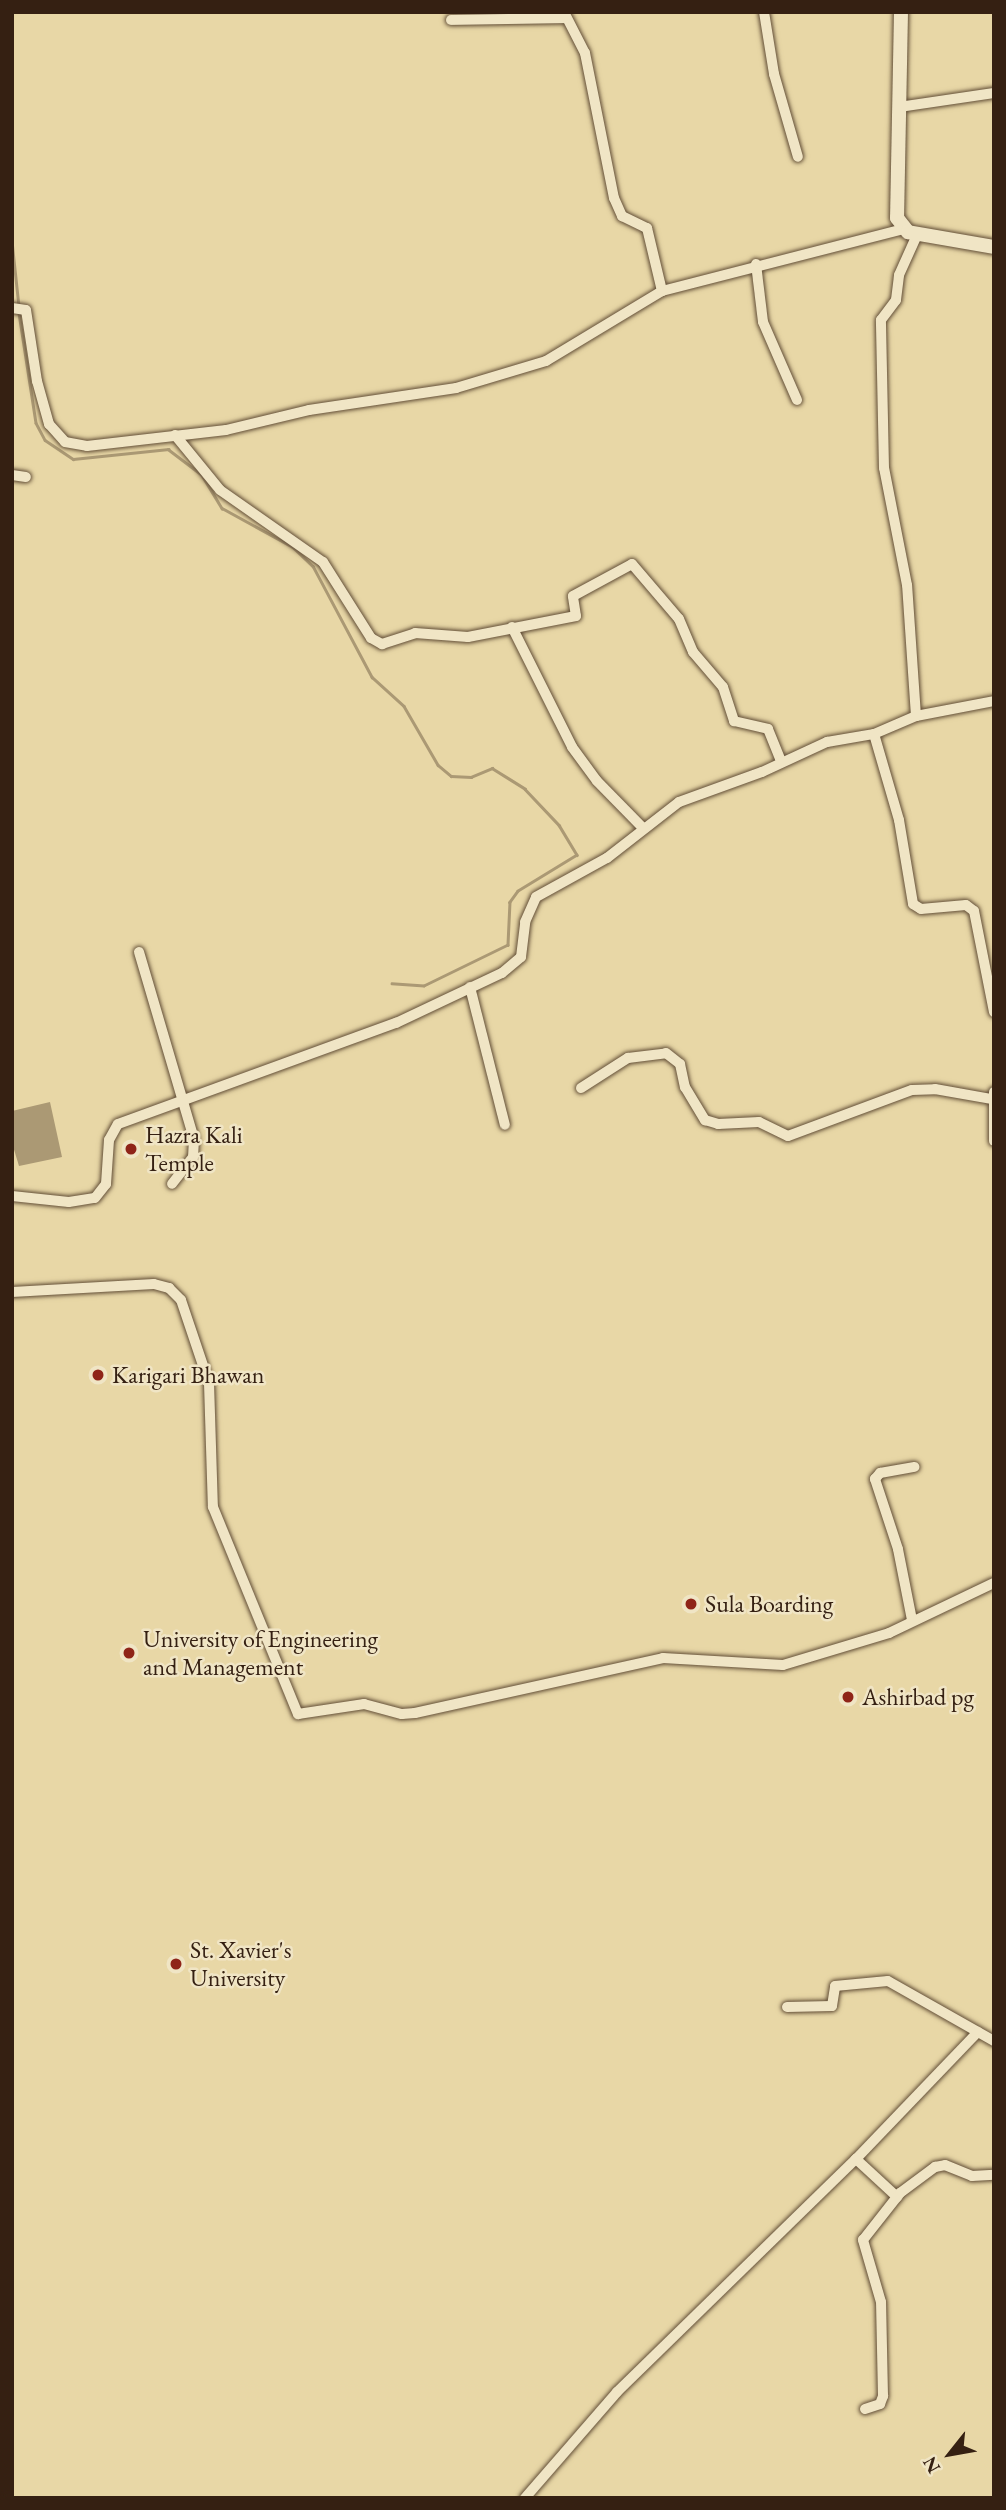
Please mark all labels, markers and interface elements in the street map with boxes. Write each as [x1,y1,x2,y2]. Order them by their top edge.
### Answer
place label: Hazra Kali Temple [145,1121,243,1177]
marker: Hazra Kali Temple [123,1141,139,1157]
place label: Karigari Bhawan [112,1361,264,1389]
marker: Karigari Bhawan [90,1367,106,1383]
place label: Sula Boarding [705,1590,833,1618]
marker: Sula Boarding [683,1596,699,1612]
place label: University of Engineering and Management [143,1625,378,1681]
marker: University of Engineering and Management [121,1645,137,1661]
place label: Ashirbad pg [862,1683,974,1711]
marker: Ashirbad pg [840,1689,856,1705]
place label: St. Xavier's University [190,1936,291,1992]
marker: St. Xavier's University [168,1956,184,1972]
north arrow [915,2419,985,2489]
text: N [917,2452,946,2478]

